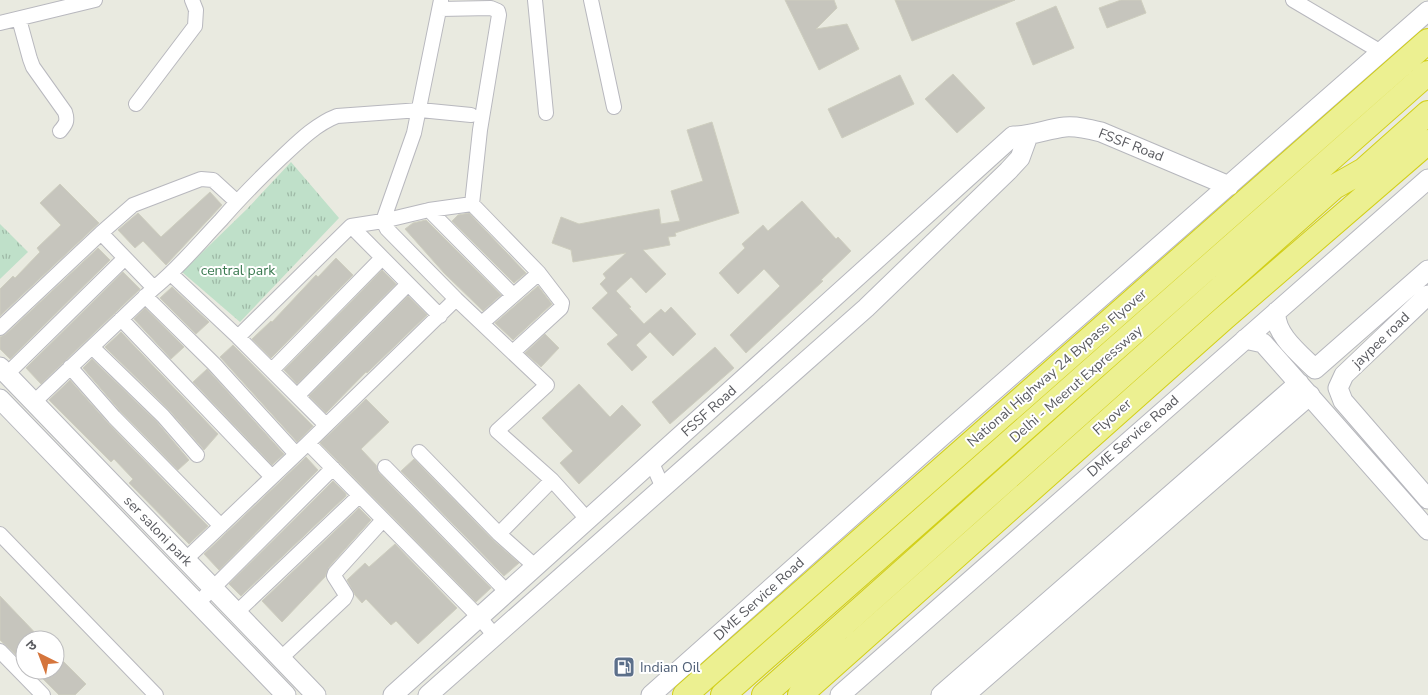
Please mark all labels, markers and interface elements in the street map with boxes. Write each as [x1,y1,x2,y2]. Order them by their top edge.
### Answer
street label: FSSF Road [1096,124,1166,166]
park label: central park [201,261,276,280]
street label: National Highway 24 Bypass Flyover [964,285,1150,451]
street label: jaypee road [1347,308,1414,373]
street label: Delhi - Meerut Expressway [1006,321,1147,447]
street label: FSSF Road [677,381,741,441]
street label: DME Service Road [1083,391,1183,481]
street label: Flyover [1089,395,1135,439]
street label: ser saloni park [119,492,197,571]
street label: DME Service Road [710,553,808,645]
north arrow [15,630,65,680]
text: उ [22,635,42,656]
fuel station icon: Indian Oil [612,655,636,679]
place label: Indian Oil [640,658,701,677]

